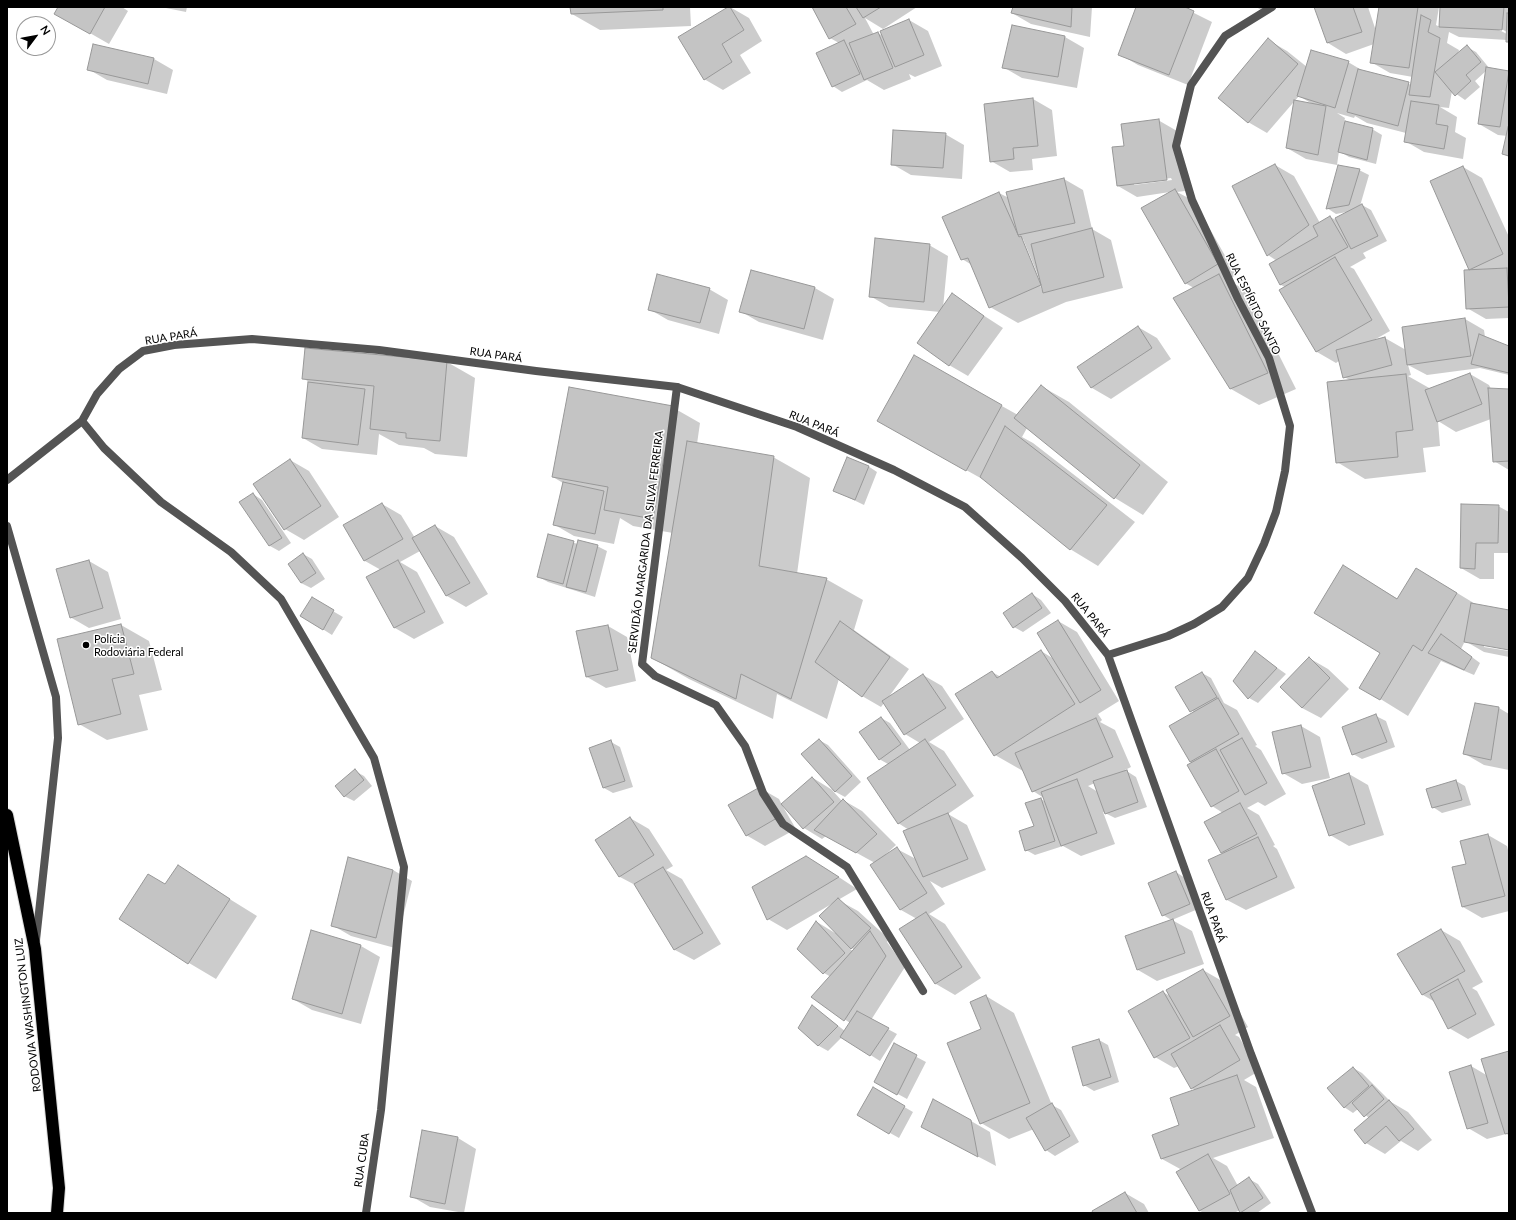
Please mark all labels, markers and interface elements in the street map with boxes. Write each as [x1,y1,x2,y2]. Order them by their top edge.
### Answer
north arrow [16,16,56,56]
text: N [38,23,54,37]
street label: RUA ESPÍRITO SANTO [1223,251,1283,357]
street label: RUA PARÁ [144,326,198,348]
street label: RUA PARÁ [469,345,523,365]
street label: RUA PARÁ [787,408,841,440]
street label: SERVIDÃO MARGARIDA DA SILVA FERREIRA [626,430,666,654]
street label: RUA PARÁ [1068,590,1112,640]
place label: Polícia Rodoviária Federal [94,632,183,658]
marker: Polícia Rodoviária Federal [81,640,91,650]
street label: RUA PARÁ [1198,890,1228,944]
street label: RODOVIA WASHINGTON LUIZ [12,937,44,1093]
street label: RUA CUBA [352,1132,372,1188]

